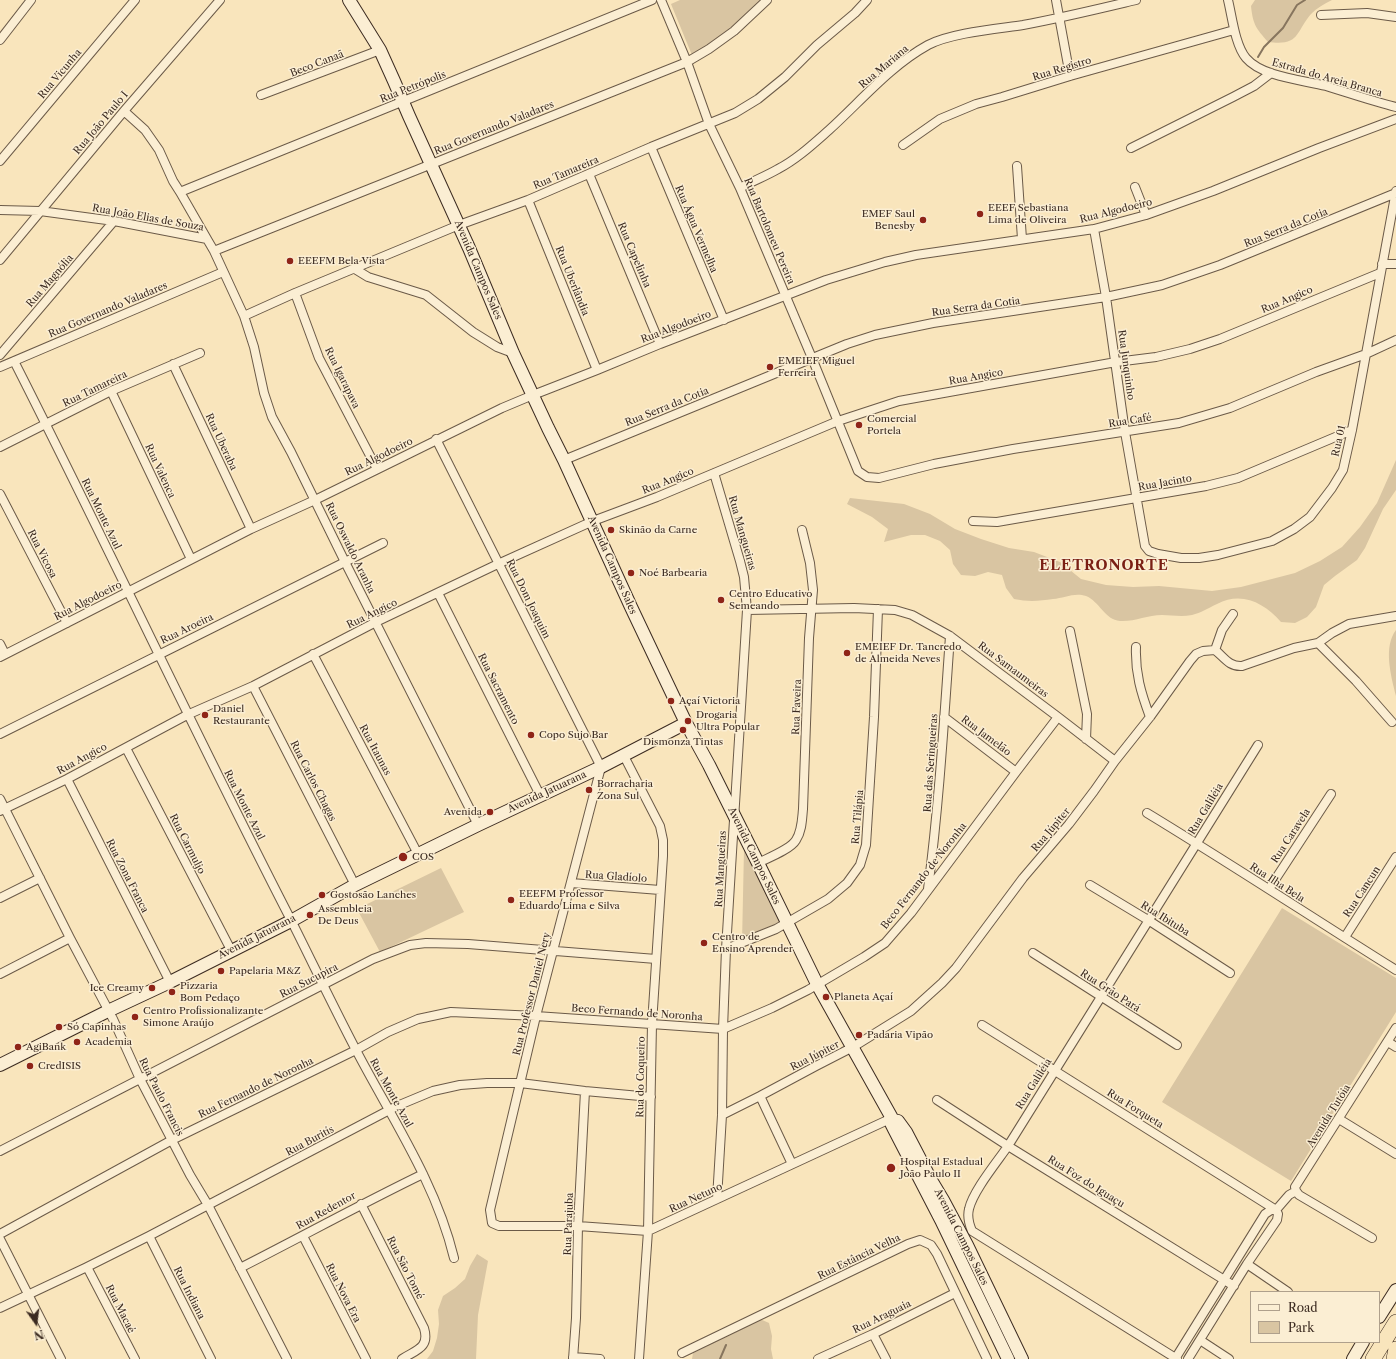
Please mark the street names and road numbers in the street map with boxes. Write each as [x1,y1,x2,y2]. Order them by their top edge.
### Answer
street label: Rua Mariana [857,43,911,91]
street label: Rua Vicunha [36,47,84,101]
street label: Beco Canaã [289,48,345,80]
street label: Rua Registro [1031,54,1093,84]
street label: Estrada do Areia Branca [1270,56,1384,100]
street label: Rua Petrópolis [378,68,448,106]
street label: Rua João Paulo I [71,89,131,157]
street label: Rua Governando Valadares [432,98,556,158]
street label: Rua Tamareira [531,154,601,192]
street label: Rua Bartolomeu Pereira [741,176,797,286]
street label: Rua Água Vermelha [672,184,720,274]
street label: Rua Algodoeiro [1079,196,1153,226]
street label: Rua João Elias de Souza [91,202,205,234]
street label: Rua Serra da Cotia [1242,206,1330,250]
street label: Avenida Campos Sales [452,219,504,321]
street label: Rua Capelinha [615,220,653,290]
street label: Rua Uberlândia [553,244,591,318]
street label: Rua Magnólia [24,252,76,310]
street label: Rua Governando Valadares [47,279,169,341]
street label: Rua Angico [1259,284,1315,316]
street label: Rua Serra da Cotia [931,295,1021,319]
street label: Rua Algodoeiro [639,308,713,346]
street label: Rua Junquinho [1115,329,1137,401]
street label: Rua Igarapava [322,345,362,411]
street label: Rua Angico [948,366,1004,388]
street label: Rua Tamareira [61,368,129,410]
street label: Rua Serra da Cotia [623,385,711,429]
street label: Rua Uberaba [203,412,239,472]
street label: Rua Café [1108,412,1152,430]
street label: Rua 01 [1330,424,1348,458]
street label: Rua Algodoeiro [343,435,415,479]
street label: Rua Valenca [142,442,178,500]
street label: Rua Angico [640,465,696,497]
street label: Rua Jacinto [1137,472,1193,494]
street label: Rua Monte Azul [79,477,123,551]
street label: Rua Mangueiras [726,494,758,572]
street label: Rua Oswaldo Aranha [323,501,377,595]
street label: Avenida Campos Sales [585,514,639,616]
street label: Rua Vicosa [25,528,59,580]
street label: Rua Dom Joaquim [504,557,552,641]
street label: Rua Algodoeiro [52,579,124,623]
street label: Rua Angico [345,597,399,631]
street label: Rua Aroeira [159,611,215,647]
street label: Rua Samaumeiras [975,640,1051,700]
street label: Rua Sacramento [475,651,521,727]
street label: Rua Faveira [790,679,804,735]
street label: Rua das Seringueiras [922,713,940,813]
street label: Rua Jamelão [959,713,1013,759]
street label: Rua Itaunas [357,723,393,777]
street label: Rua Carlos Chagas [287,739,339,823]
street label: Rua Angico [55,741,109,777]
street label: Rua Monte Azul [221,768,267,842]
street label: Avenida Jatuarana [506,768,588,816]
street label: Rua Galiléia [1186,781,1226,837]
street label: Rua Tilápia [850,789,866,845]
street label: Avenida Campos Sales [725,805,783,907]
street label: Rua Júpiter [1029,806,1073,854]
street label: Rua Caravela [1269,807,1313,865]
street label: Rua Carmuljo [167,812,207,876]
street label: Beco Fernando de Noronha [879,820,969,932]
street label: Rua Mangueiras [713,830,729,908]
street label: Rua Zona Franca [103,837,151,915]
street label: Rua Ilha Bela [1247,861,1307,905]
street label: Rua Cancun [1341,864,1383,920]
street label: Rua Gladíolo [585,869,647,885]
street label: Rua Ibituba [1138,899,1192,939]
street label: Avenida Jatuarana [216,912,298,962]
street label: Rua Professor Daniel Nery [511,931,553,1057]
street label: Rua Sucupira [278,961,340,1001]
street label: Rua Grão Pará [1078,967,1142,1015]
street label: Beco Fernando de Noronha [571,1002,703,1024]
street label: Rua do Coqueiro [634,1036,648,1118]
street label: Rua Júpiter [788,1039,842,1073]
street label: Rua Fernando de Noronha [197,1055,315,1121]
street label: Rua Paulo Francis [136,1056,186,1138]
street label: Rua Monte Azul [367,1056,415,1130]
street label: Rua Galiléia [1014,1056,1054,1112]
street label: Avenida Tutóia [1305,1082,1353,1150]
street label: Rua Forqueta [1105,1087,1165,1131]
street label: Rua Buritís [284,1123,336,1159]
street label: Rua Foz do Iguaçu [1045,1154,1127,1210]
street label: Rua Netuno [668,1180,724,1216]
street label: Avenida Campos Sales [931,1187,991,1287]
street label: Rua Redentor [294,1190,358,1232]
street label: Rua Parajuba [562,1192,576,1256]
street label: Rua Estância Velha [816,1232,902,1282]
street label: Rua São Tomé [384,1235,426,1301]
street label: Rua Nova Era [323,1261,363,1325]
street label: Rua Indiana [171,1265,207,1321]
street label: Rua Macaé [103,1283,137,1335]
street label: Rua Araguaia [851,1298,913,1336]

